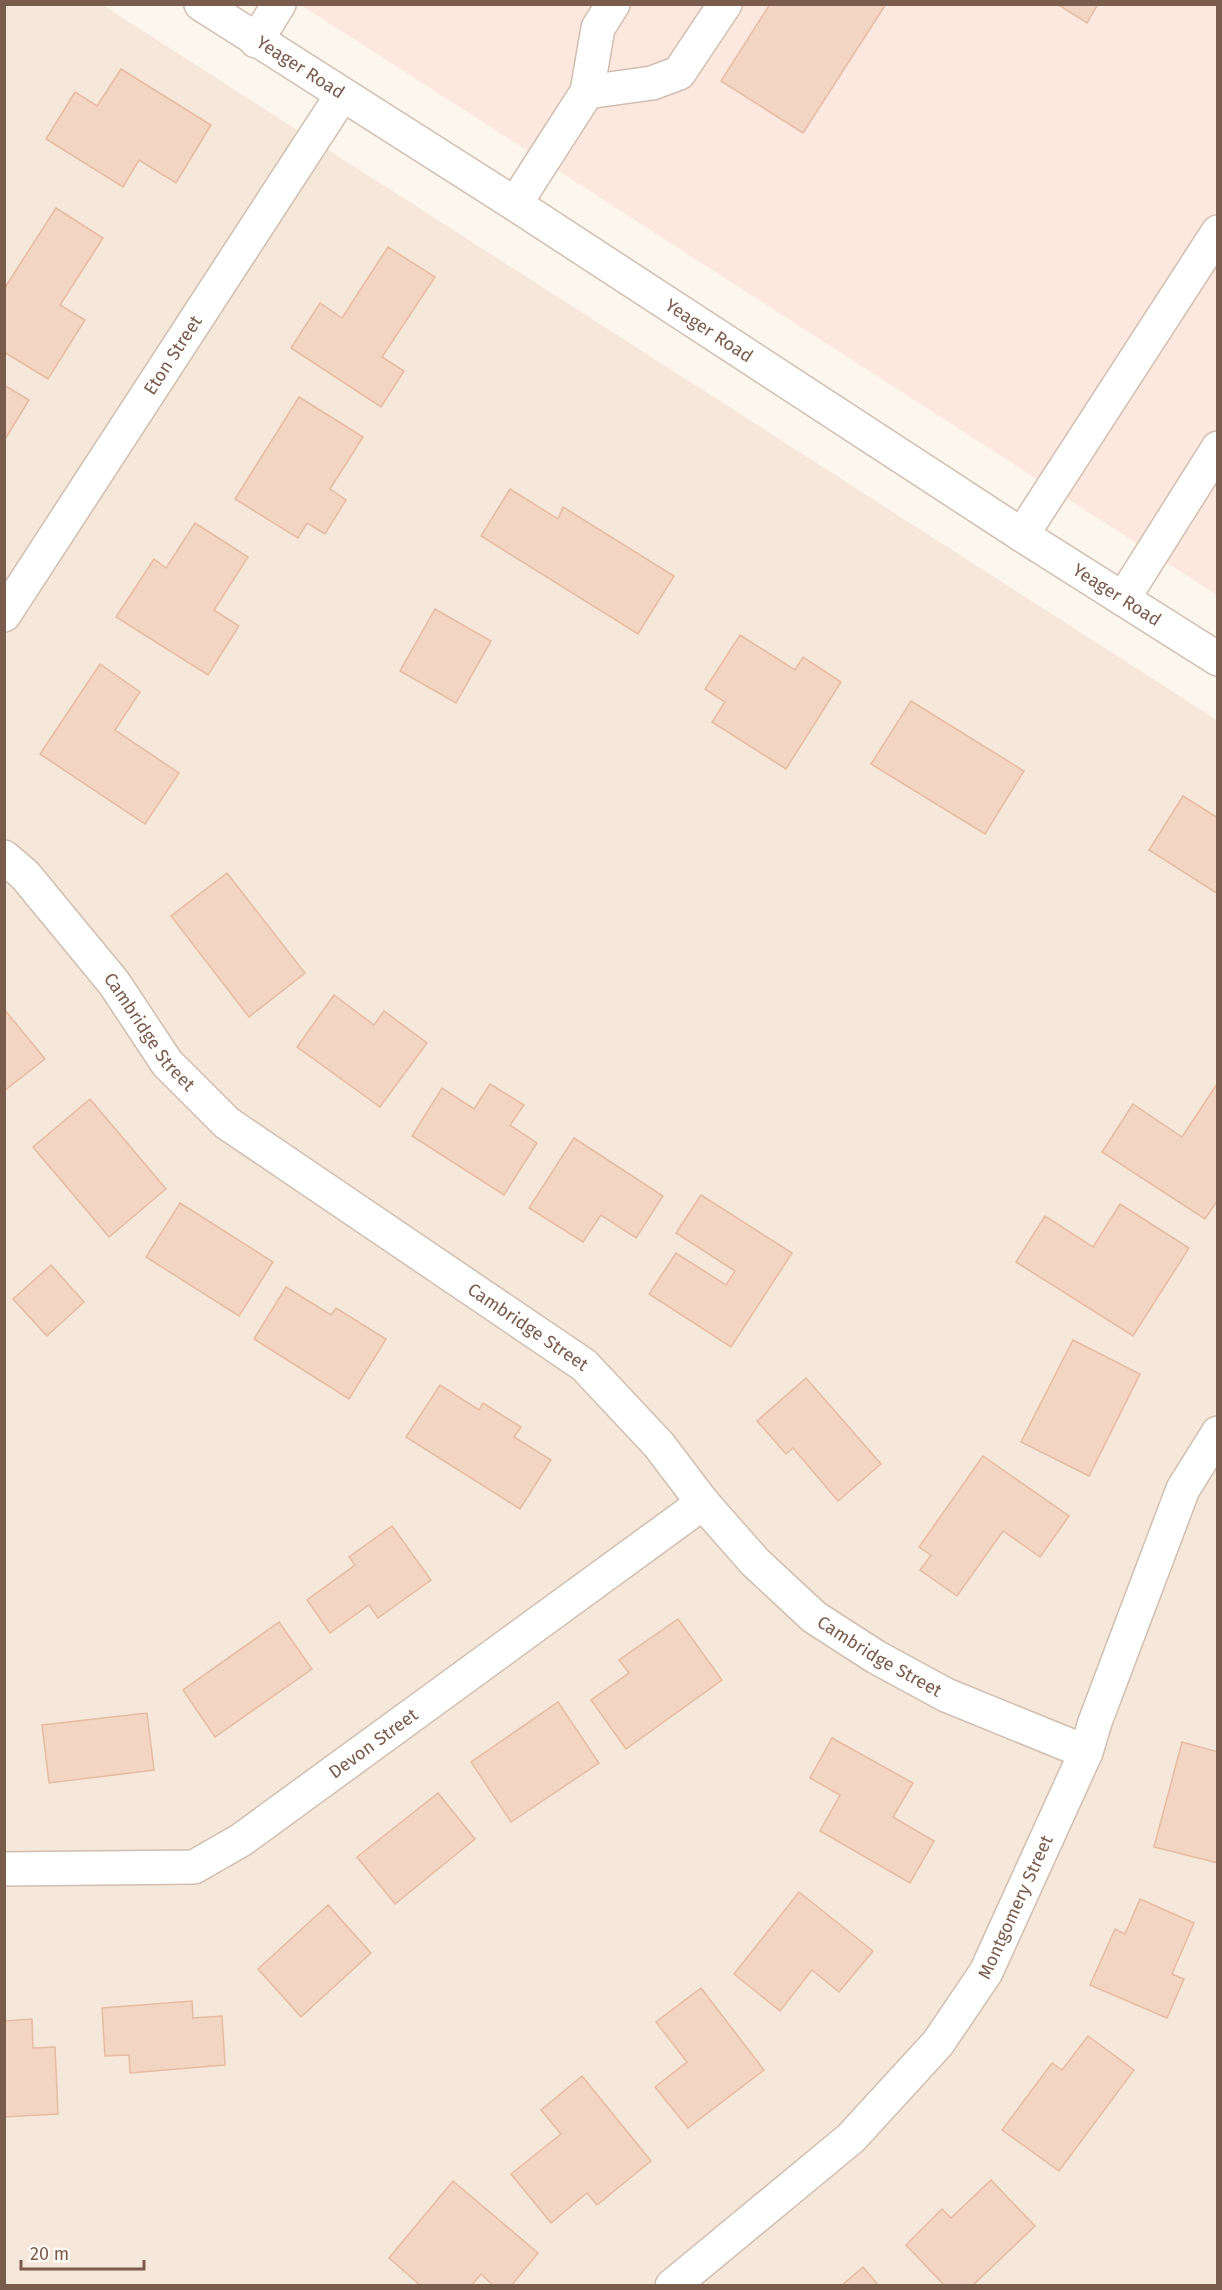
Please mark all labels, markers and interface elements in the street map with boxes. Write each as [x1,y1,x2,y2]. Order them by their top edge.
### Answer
street label: Yeager Road [252,31,349,104]
street label: Yeager Road [661,294,757,367]
street label: Eton Street [139,311,207,399]
street label: Yeager Road [1069,559,1165,631]
street label: Cambridge Street [99,968,200,1096]
street label: Cambridge Street [463,1278,593,1376]
street label: Cambridge Street [813,1611,946,1702]
street label: Devon Street [324,1703,423,1783]
street label: Montgomery Street [973,1831,1058,1983]
scale bar [21,2233,144,2271]
text: 20 m [30,2243,69,2265]

